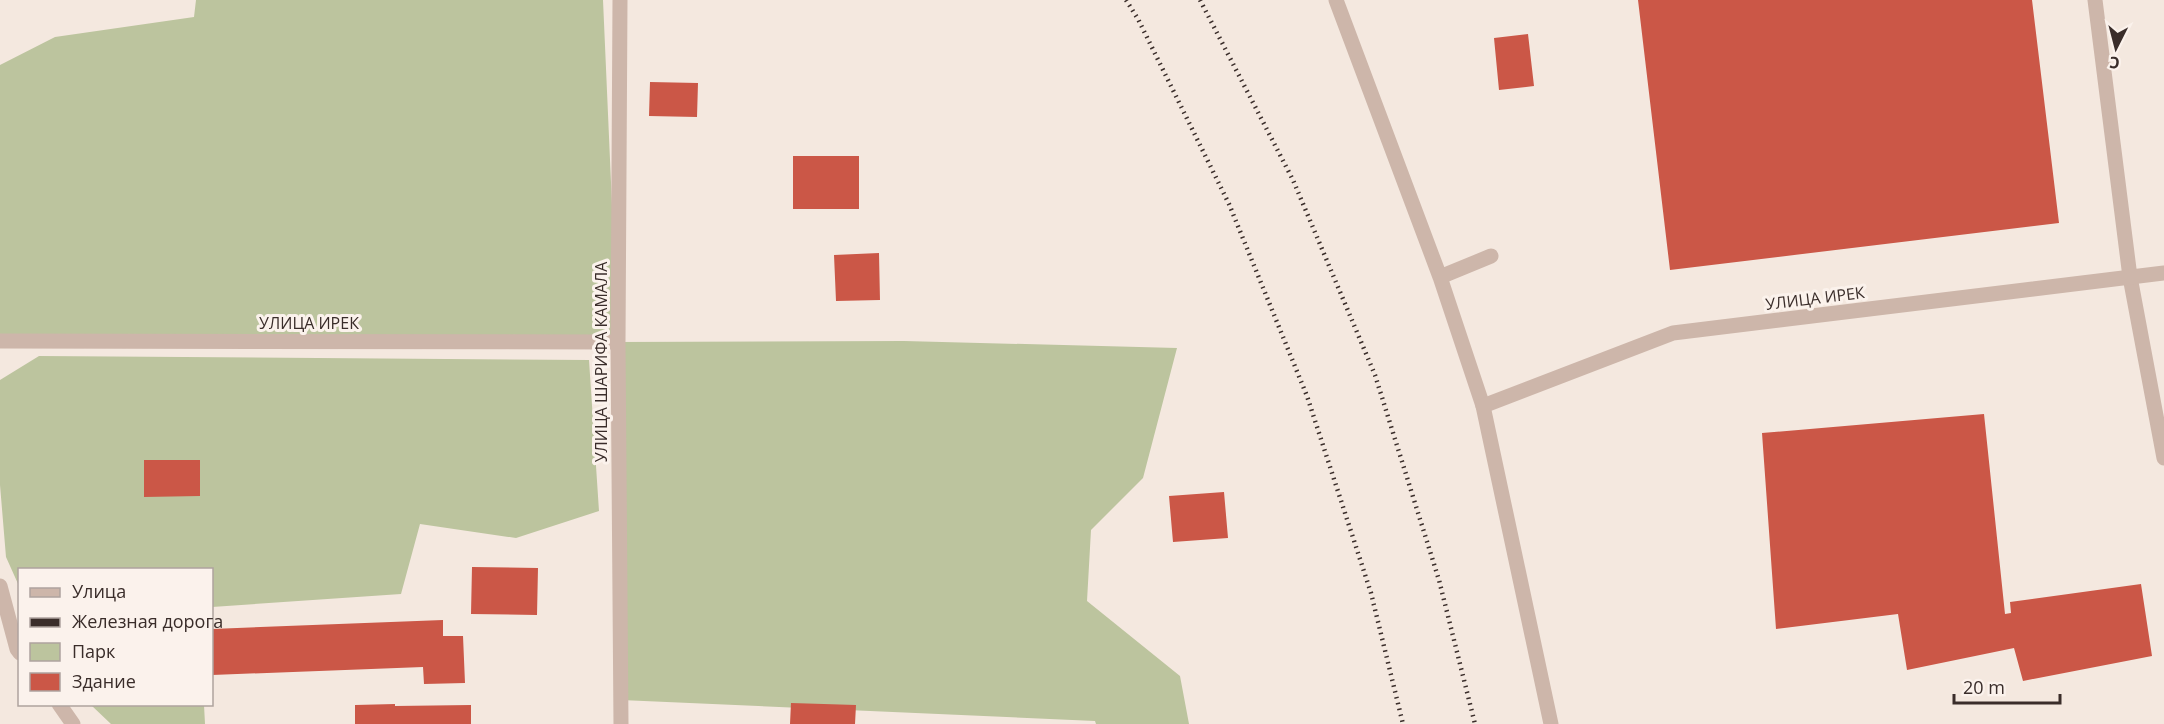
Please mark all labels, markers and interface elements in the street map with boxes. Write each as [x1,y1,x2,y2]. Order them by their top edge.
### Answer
north arrow [2086,18,2146,78]
text: С [2108,51,2121,74]
street label: УЛИЦА ШАРИФА КАМАЛА [590,261,612,462]
street label: УЛИЦА ИРЕК [1764,281,1866,315]
street label: УЛИЦА ИРЕК [259,312,359,334]
legend [18,568,213,706]
text: Улица [72,579,126,603]
text: Железная дорога [72,609,223,633]
text: Парк [72,639,116,663]
scale bar [1954,667,2060,705]
text: Здание [72,669,136,693]
text: 20 m [1963,675,2005,699]

